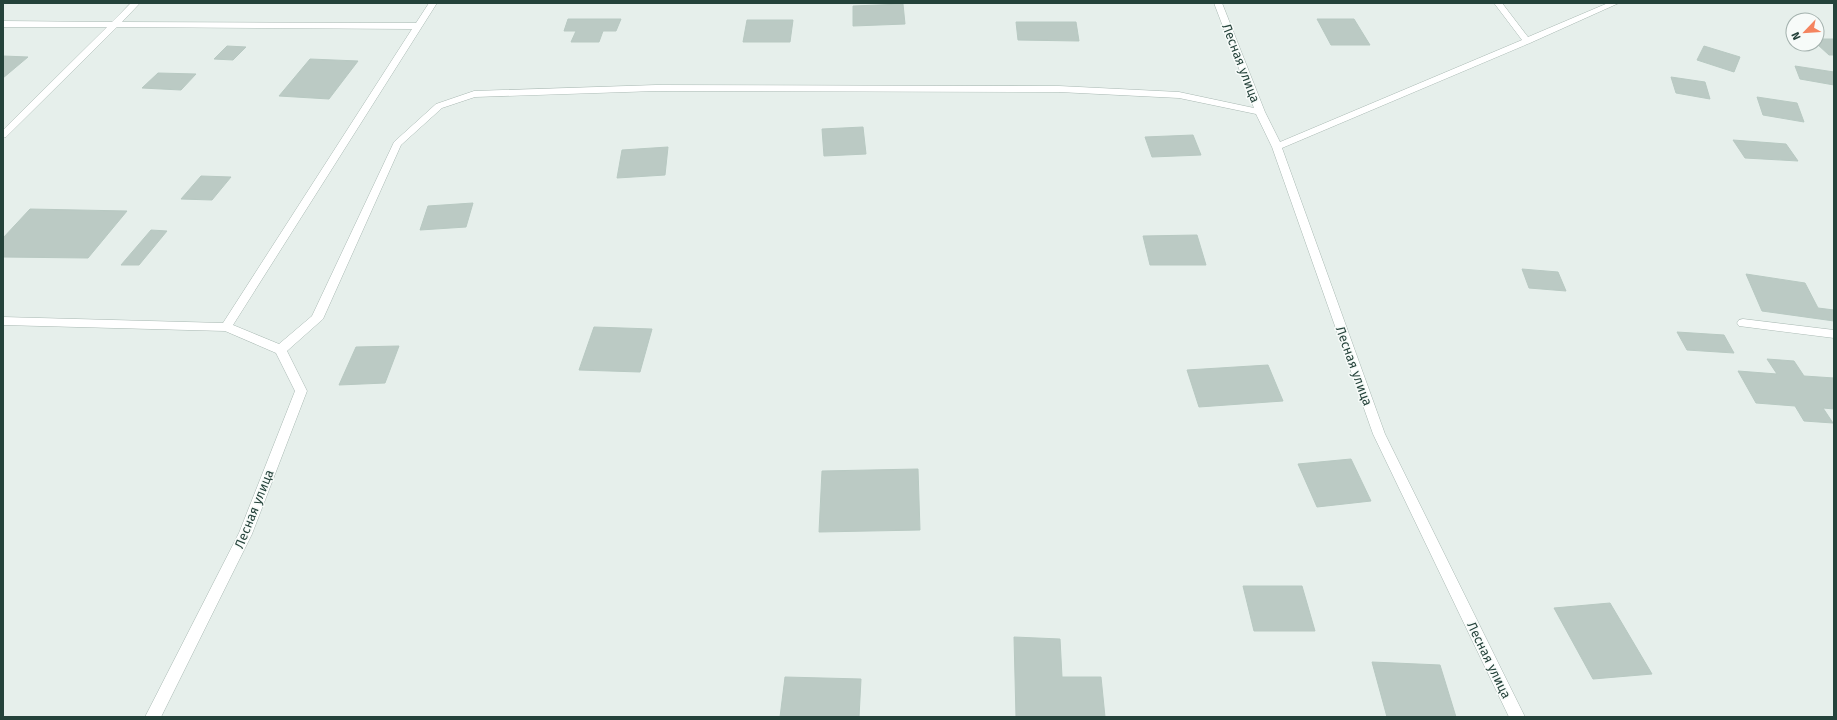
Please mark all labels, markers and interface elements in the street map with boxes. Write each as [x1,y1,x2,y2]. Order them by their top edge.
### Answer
north arrow [1785,12,1825,52]
street label: Лесная улица [1219,21,1263,105]
text: N [1789,30,1804,42]
street label: Лесная улица [1333,324,1375,408]
street label: Лесная улица [231,467,277,551]
street label: Лесная улица [1464,619,1514,701]

